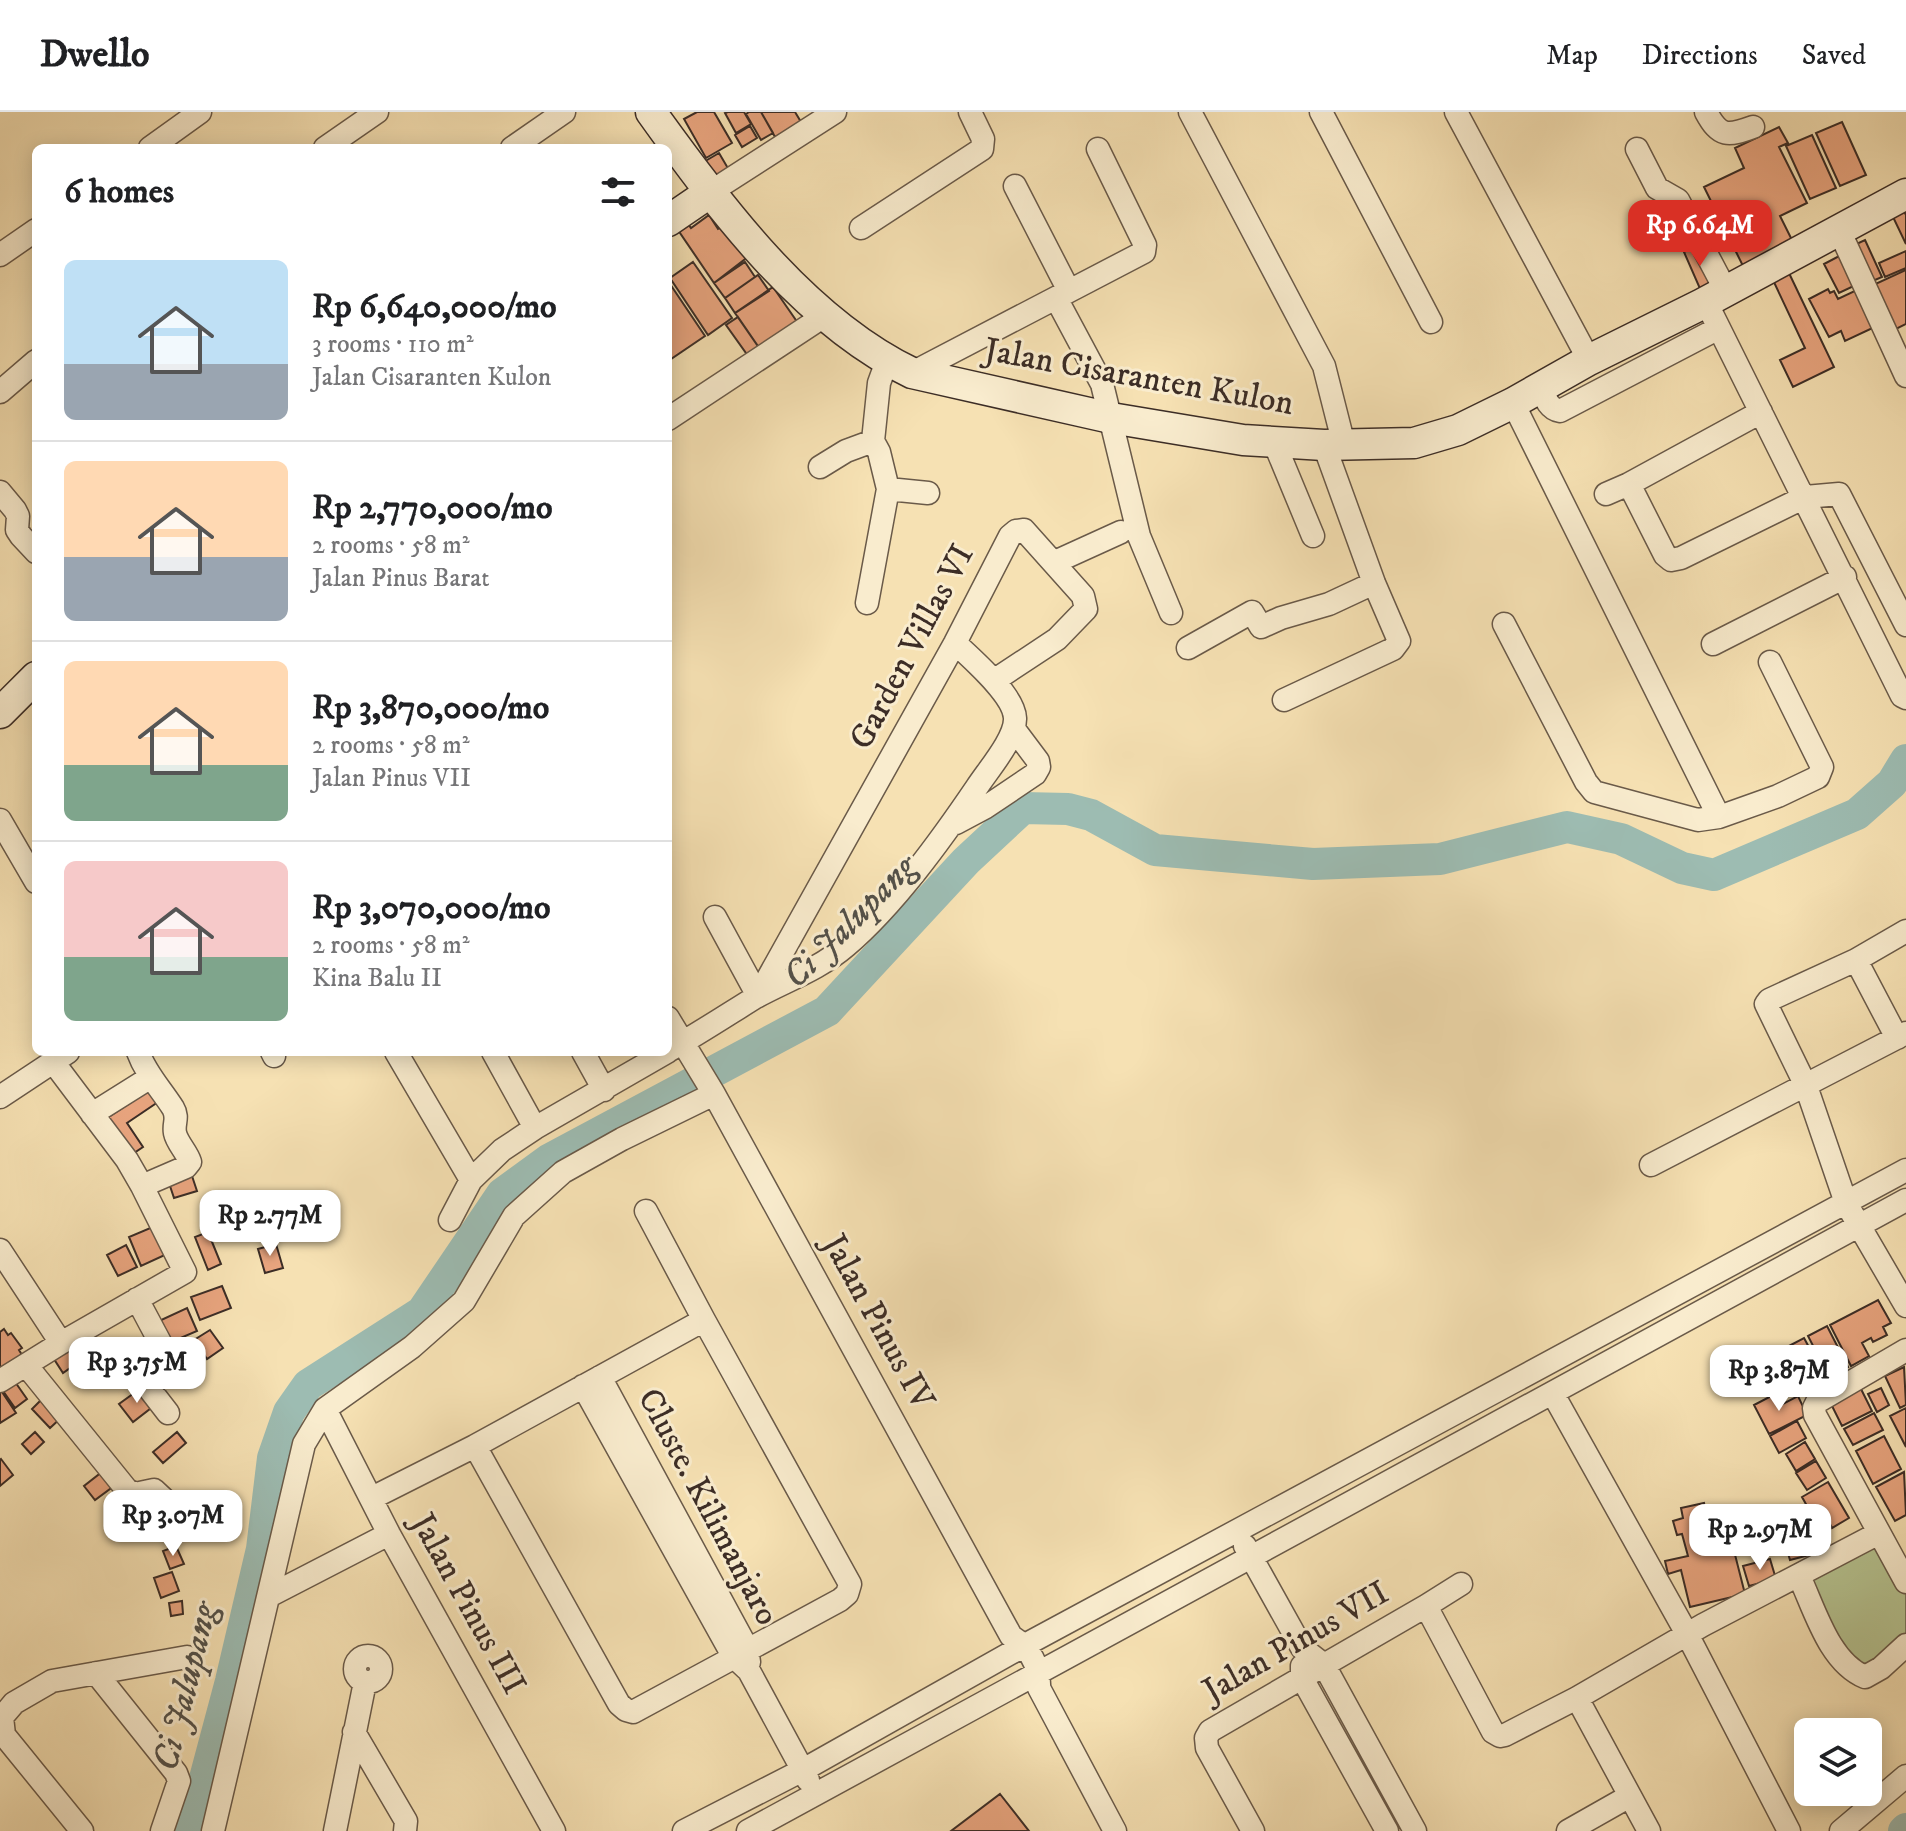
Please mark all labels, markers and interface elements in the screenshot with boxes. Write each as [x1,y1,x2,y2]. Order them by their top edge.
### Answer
text: Dwello [40,31,149,79]
text: Map [1546,38,1598,73]
text: Directions [1642,38,1758,73]
text: Saved [1802,38,1866,73]
icon: filters [596,170,640,214]
text: 6 homes [64,171,174,213]
pin: Rp 6.64M [1617,200,1783,268]
text: Rp 6.64M [1646,209,1754,242]
text: Rp 6,640,000/mo [312,286,557,328]
icon: home [128,292,224,388]
text: 3 rooms · 110 m² [312,328,474,361]
street label: Jalan Cisaranten Kulon [978,329,1297,425]
text: Jalan Cisaranten Kulon [312,361,551,394]
text: Rp 2,770,000/mo [312,487,552,529]
icon: home [128,493,224,589]
text: 2 rooms · 58 m² [312,529,470,562]
street label: Garden Villas VI [840,537,984,757]
text: Jalan Pinus Barat [312,562,490,595]
text: Rp 3,870,000/mo [312,687,549,729]
icon: home [128,693,224,789]
text: 2 rooms · 58 m² [312,729,470,762]
text: Jalan Pinus VII [312,762,471,795]
water label: Ci Jalupang [773,843,929,999]
text: Rp 3,070,000/mo [312,887,551,929]
icon: home [128,893,224,989]
text: 2 rooms · 58 m² [312,929,470,962]
text: Kina Balu II [312,962,442,995]
pin: Rp 2.77M [187,1190,353,1258]
text: Rp 2.77M [218,1199,322,1232]
street label: Jalan Pinus IV [811,1224,944,1418]
pin: Rp 3.75M [54,1337,220,1405]
pin: Rp 3.87M [1696,1345,1862,1413]
text: Rp 3.75M [87,1346,187,1379]
text: Rp 3.87M [1728,1354,1830,1387]
street label: Cluste. Kilimanjaro [628,1381,788,1633]
pin: Rp 3.07M [90,1490,256,1558]
text: Rp 3.07M [121,1499,225,1532]
street label: Jalan Pinus III [400,1504,535,1702]
pin: Rp 2.97M [1677,1504,1843,1572]
text: Rp 2.97M [1707,1513,1813,1546]
street label: Jalan Pinus VII [1193,1572,1396,1714]
water label: Ci Jalupang [143,1595,229,1776]
map controls [1794,1718,1882,1806]
button: layers [1794,1718,1882,1806]

